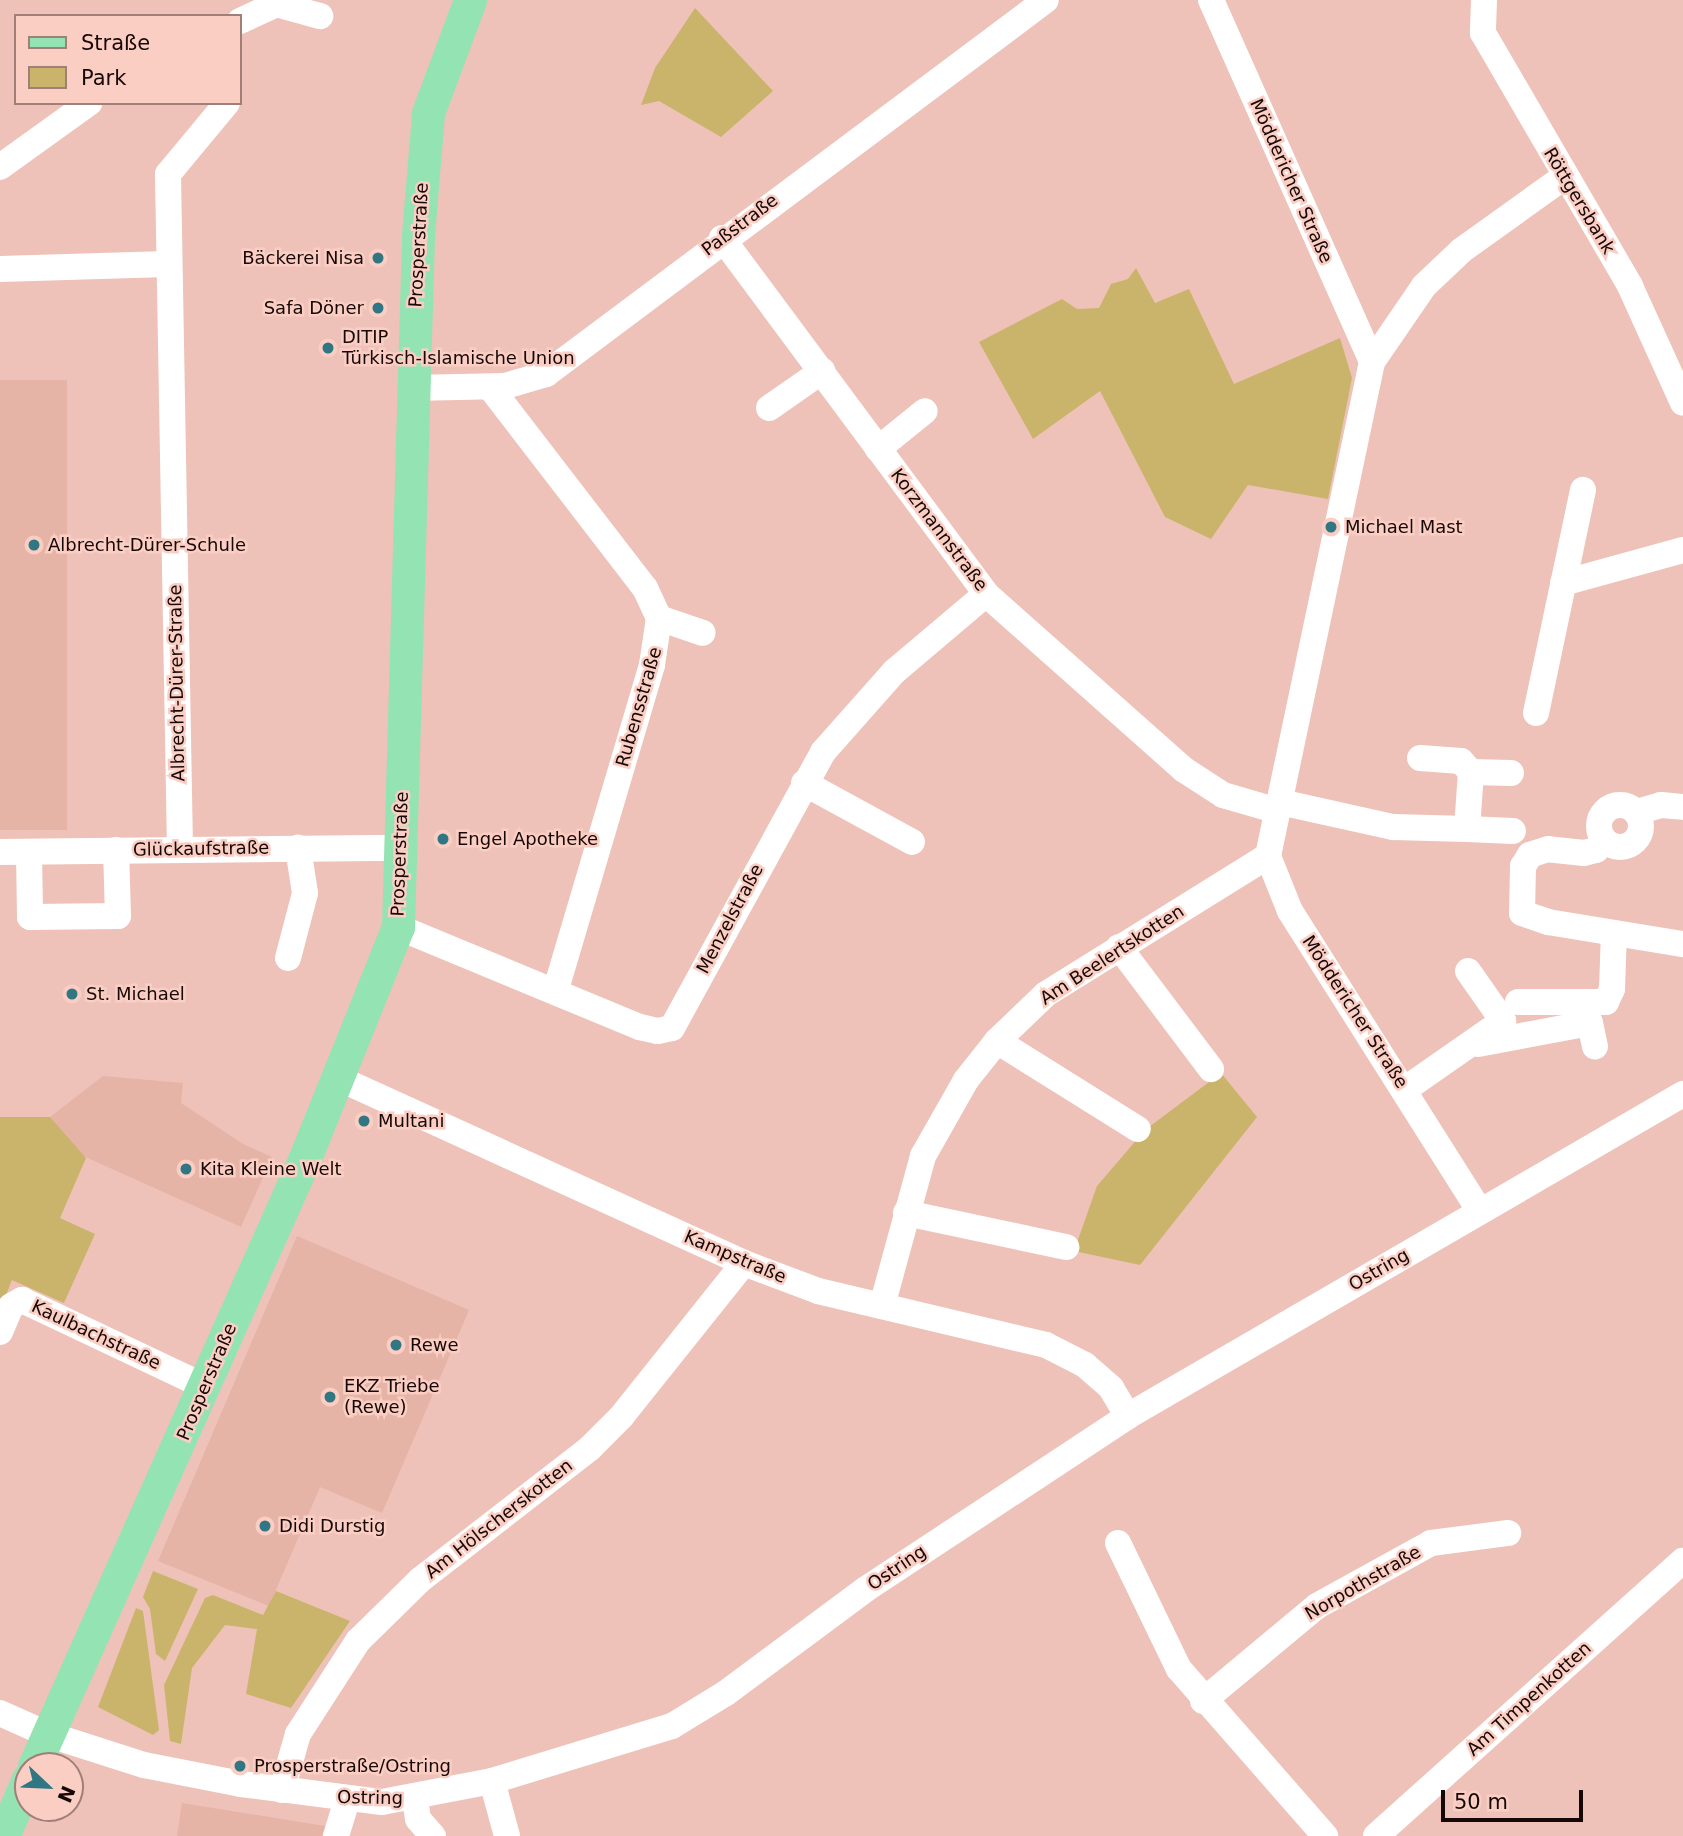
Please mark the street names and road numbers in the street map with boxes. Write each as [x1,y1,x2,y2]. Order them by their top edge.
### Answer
street label: Möddericher Straße [1245,95,1337,267]
street label: Röttgersbank [1539,144,1619,258]
street label: Prosperstraße [405,182,433,308]
street label: Paßstraße [698,189,782,261]
street label: Korzmannstraße [886,465,992,595]
street label: Albrecht-Dürer-Straße [164,584,190,782]
street label: Rubensstraße [612,645,666,769]
street label: Prosperstraße [387,791,413,917]
street label: Glückaufstraße [133,837,269,861]
street label: Menzelstraße [692,861,768,977]
street label: Am Beelertskotten [1036,900,1188,1010]
street label: Möddericher Straße [1298,932,1412,1092]
street label: Kampstraße [681,1226,789,1288]
street label: Ostring [1345,1244,1413,1296]
street label: Kaulbachstraße [28,1296,164,1374]
street label: Prosperstraße [173,1320,241,1444]
street label: Am Hölscherskotten [421,1455,577,1583]
street label: Ostring [864,1541,930,1595]
street label: Norpothstraße [1301,1541,1425,1625]
street label: Am Timpenkotten [1462,1637,1596,1761]
street label: Ostring [337,1787,403,1809]

